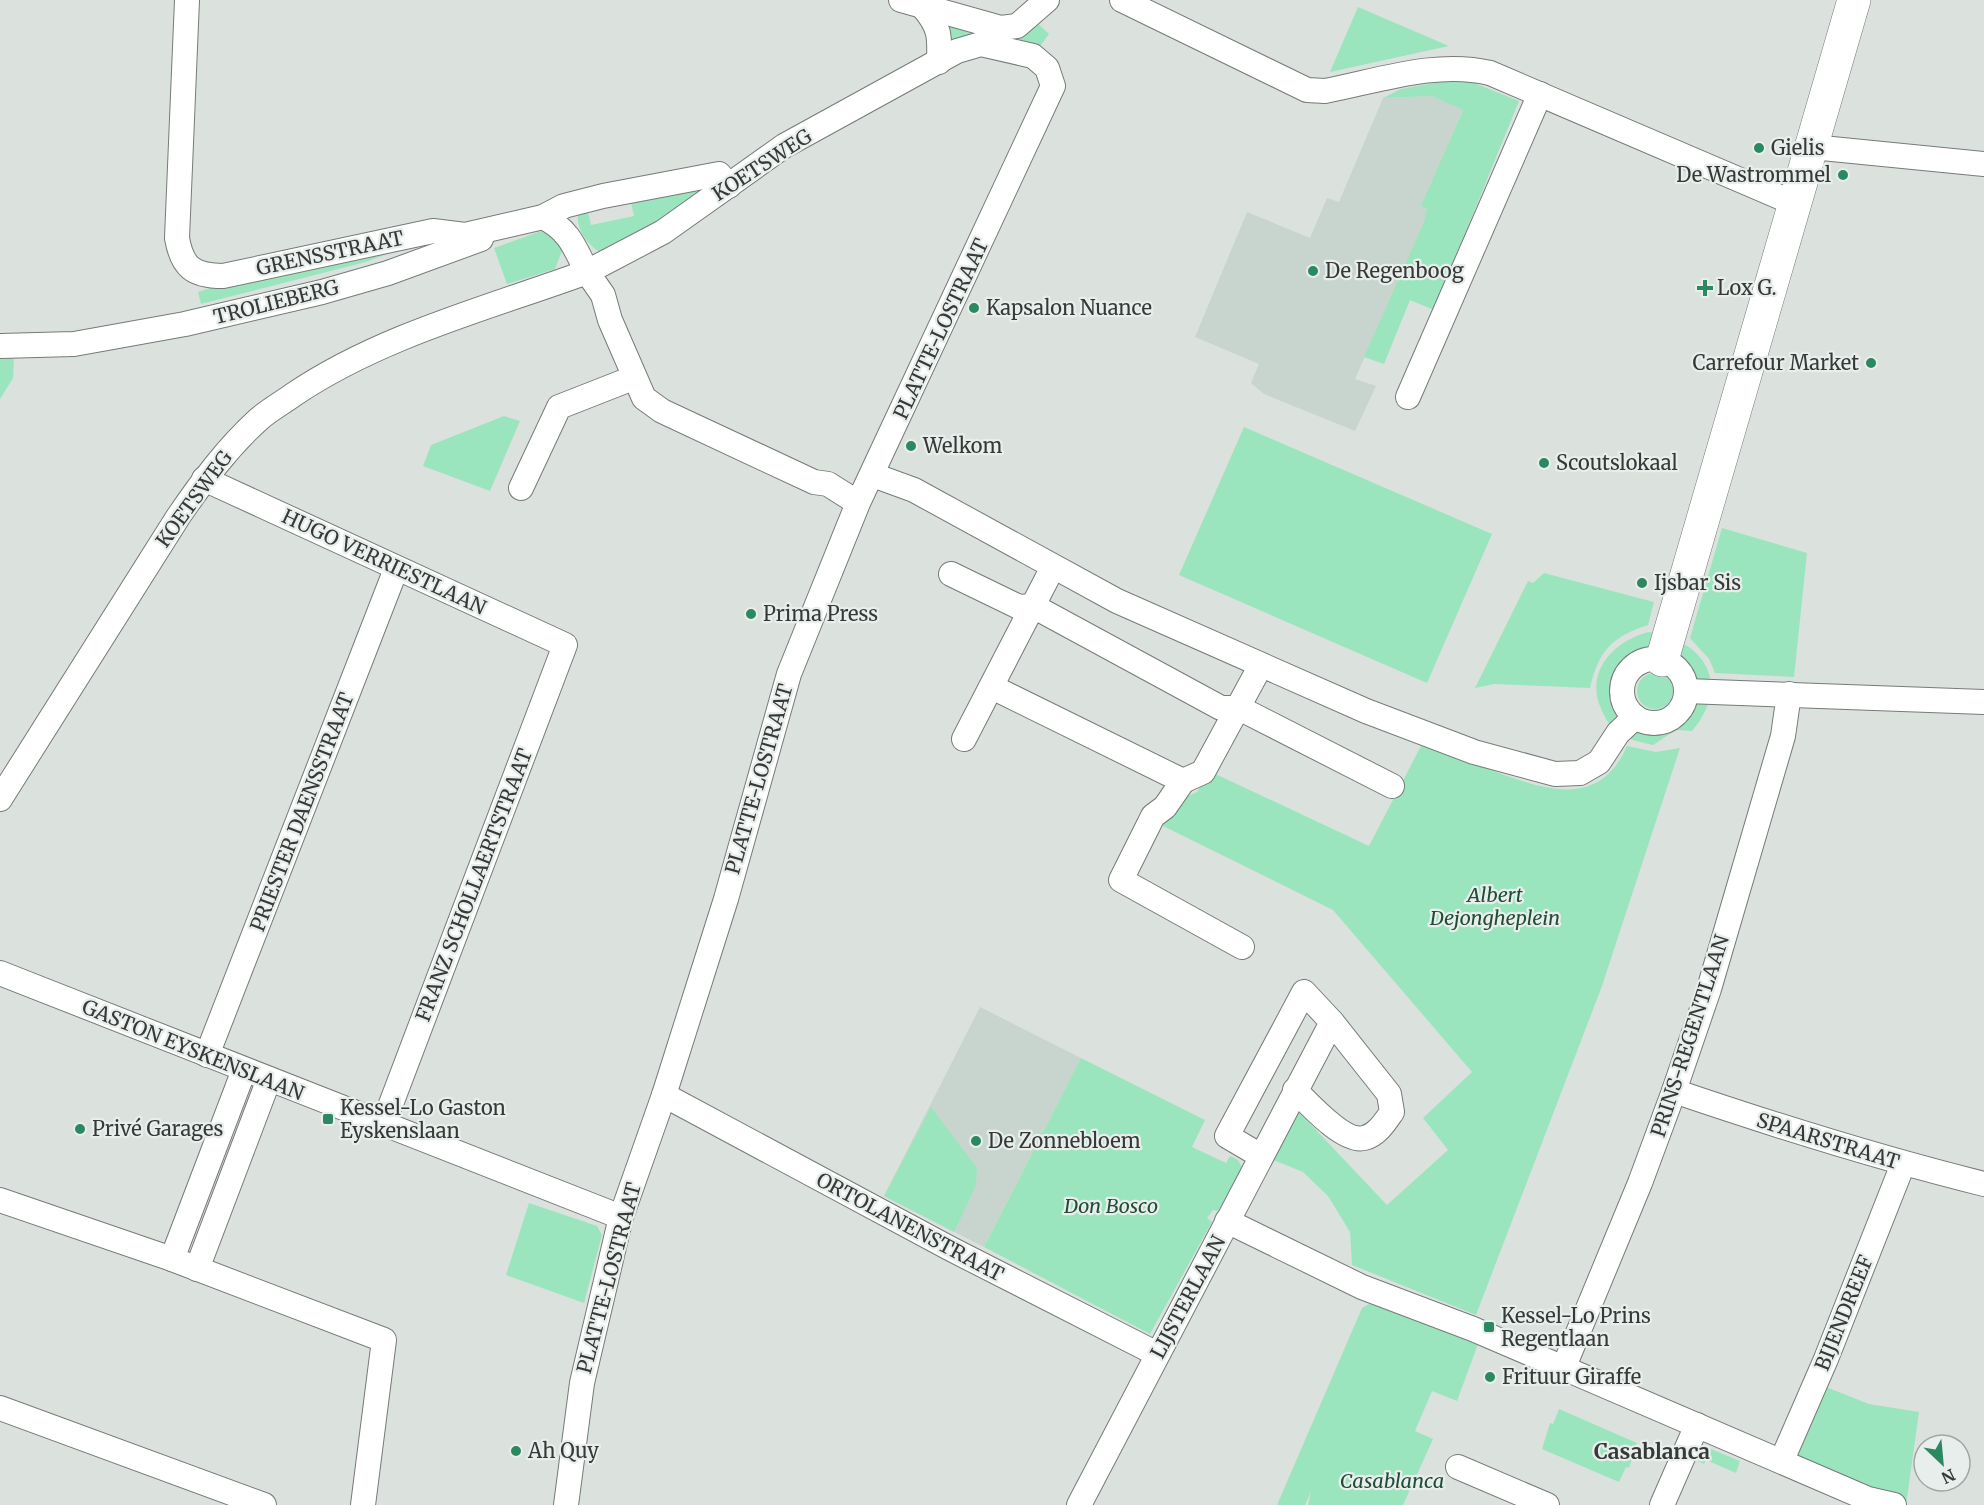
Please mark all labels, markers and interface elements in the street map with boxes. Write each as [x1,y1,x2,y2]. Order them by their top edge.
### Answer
street label: KOETSWEG [707,123,817,206]
place label: Gielis [1771,135,1825,160]
marker: Gielis [1752,141,1766,155]
place label: De Wastrommel [1676,162,1831,187]
marker: De Wastrommel [1836,168,1850,182]
street label: GRENSSTRAAT [254,225,406,280]
street label: PLATTE-LOSTRAAT [888,234,993,423]
place label: De Regenboog [1325,258,1464,283]
marker: De Regenboog [1306,264,1320,278]
street label: TROLIEBERG [211,274,341,329]
place label: Lox G. [1717,275,1777,300]
marker: Lox G. [1698,281,1712,295]
place label: Kapsalon Nuance [986,295,1152,320]
marker: Kapsalon Nuance [967,301,981,315]
place label: Carrefour Market [1692,350,1859,375]
marker: Carrefour Market [1864,356,1878,370]
place label: Welkom [922,433,1002,458]
marker: Welkom [904,439,918,453]
street label: KOETSWEG [150,445,237,552]
place label: Scoutslokaal [1556,450,1678,475]
marker: Scoutslokaal [1537,456,1551,470]
street label: HUGO VERRIESTLAAN [278,503,491,620]
place label: Ijsbar Sis [1654,570,1741,595]
marker: Ijsbar Sis [1635,576,1649,590]
place label: Prima Press [763,601,878,626]
marker: Prima Press [744,607,758,621]
street label: PLATTE-LOSTRAAT [719,681,798,877]
street label: PRIESTER DAENSSTRAAT [244,689,359,935]
street label: FRANZ SCHOLLAERTSTRAAT [410,745,537,1025]
park label: Albert Dejongheplein [1429,882,1560,930]
street label: PRINS-REGENTLAAN [1645,931,1734,1140]
street label: GASTON EYSKENSLAAN [79,994,308,1106]
place label: Kessel-Lo Gaston Eyskenslaan [340,1095,506,1143]
street label: SPAARSTRAAT [1754,1107,1903,1174]
marker: Kessel-Lo Gaston Eyskenslaan [321,1112,335,1126]
place label: Privé Garages [92,1116,223,1141]
marker: Privé Garages [73,1122,87,1136]
place label: De Zonnebloem [988,1128,1141,1153]
marker: De Zonnebloem [969,1134,983,1148]
street label: ORTOLANENSTRAAT [812,1167,1008,1287]
street label: PLATTE-LOSTRAAT [571,1180,646,1376]
park label: Don Bosco [1063,1193,1158,1218]
street label: LIJSTERLAAN [1145,1230,1231,1363]
street label: BIJENDREEF [1809,1251,1878,1374]
place label: Kessel-Lo Prins Regentlaan [1501,1303,1651,1351]
marker: Kessel-Lo Prins Regentlaan [1482,1320,1496,1334]
place label: Frituur Giraffe [1502,1364,1641,1389]
marker: Frituur Giraffe [1483,1370,1497,1384]
north arrow [1912,1433,1972,1493]
place label: Ah Quy [527,1438,599,1463]
district label: Casablanca [1594,1438,1710,1465]
marker: Ah Quy [509,1444,523,1458]
text: N [1938,1465,1959,1488]
park label: Casablanca [1340,1468,1444,1493]

